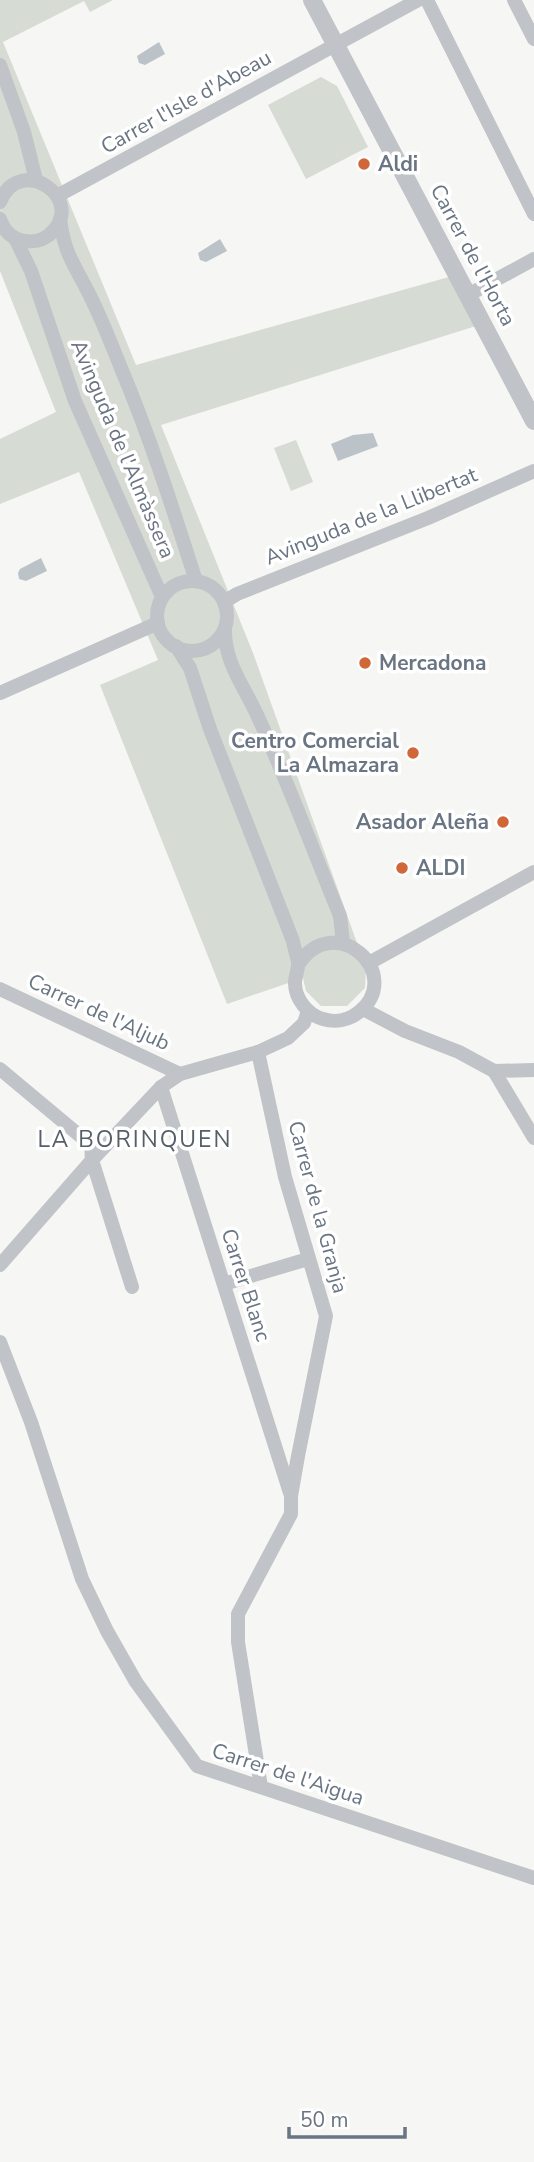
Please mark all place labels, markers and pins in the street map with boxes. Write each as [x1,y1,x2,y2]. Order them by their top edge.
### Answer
place label: Aldi [378,150,418,178]
marker: Aldi [356,156,372,172]
place label: Mercadona [379,649,486,677]
marker: Mercadona [357,655,373,671]
place label: Centro Comercial La Almazara [231,727,399,779]
marker: Centro Comercial La Almazara [405,745,421,761]
place label: Asador Aleña [356,808,489,836]
marker: Asador Aleña [495,814,511,830]
place label: ALDI [416,854,465,882]
marker: ALDI [394,860,410,876]

